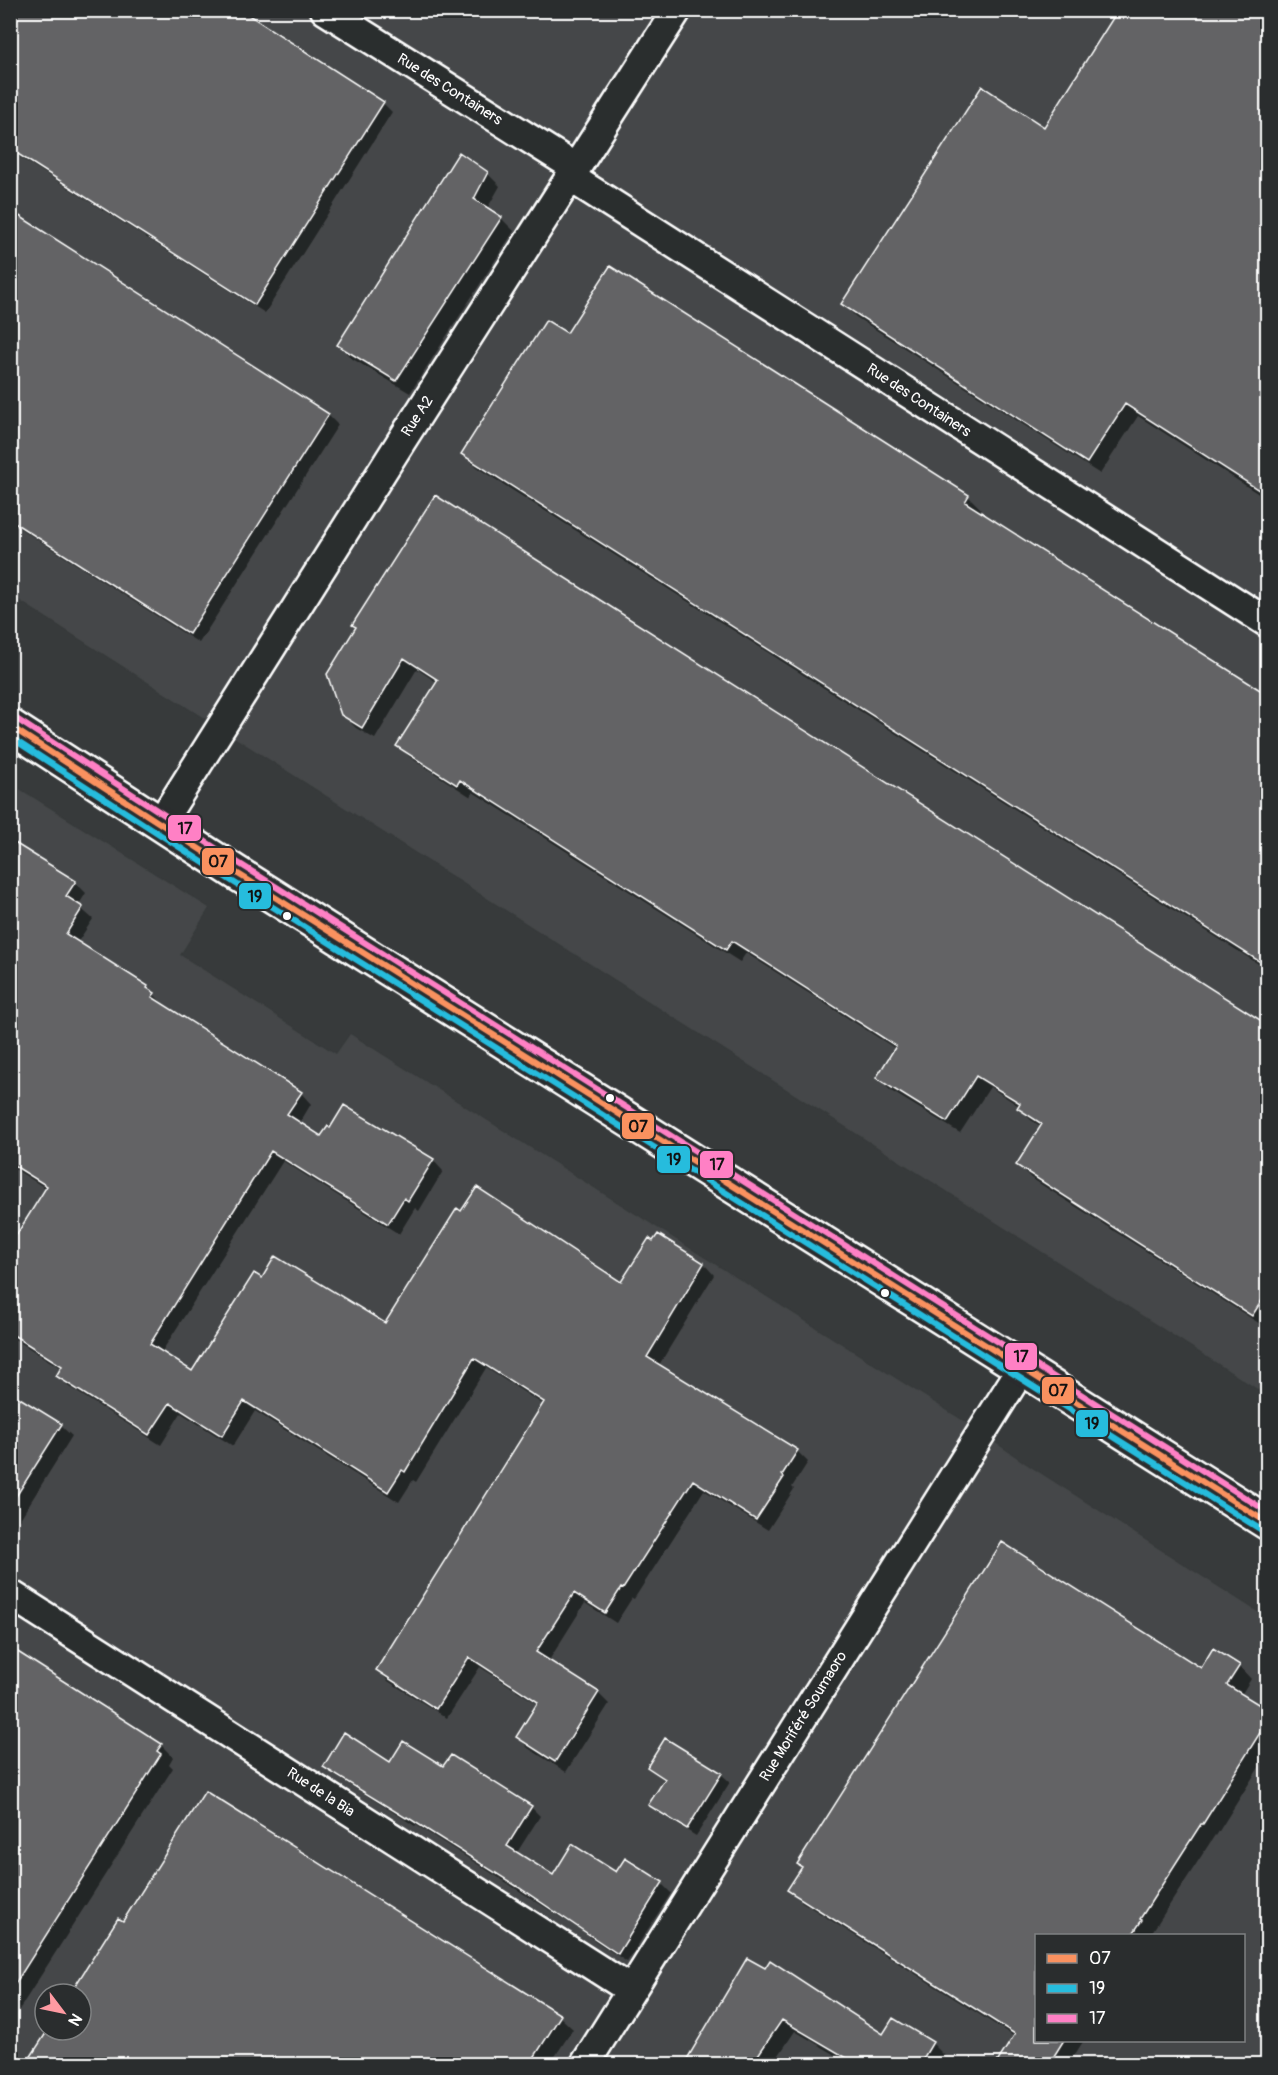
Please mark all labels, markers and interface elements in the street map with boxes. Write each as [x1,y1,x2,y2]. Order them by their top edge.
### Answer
street label: Rue des Containers [394,49,506,130]
street label: Rue des Containers [863,360,975,441]
street label: Rue A2 [397,392,438,440]
line badge: 17 [167,814,202,842]
text: 17 [178,819,193,839]
line badge: 07 [201,847,235,876]
text: 07 [208,852,228,872]
line badge: 19 [238,882,272,910]
text: 19 [248,887,262,907]
unlabelled marker [281,910,293,922]
unlabelled marker [604,1092,616,1104]
line badge: 07 [621,1112,655,1140]
text: 07 [628,1117,648,1137]
line badge: 19 [656,1145,691,1174]
text: 19 [667,1150,681,1170]
line badge: 17 [699,1150,734,1179]
text: 17 [710,1155,725,1175]
unlabelled marker [879,1287,891,1299]
line badge: 17 [1004,1342,1038,1371]
text: 17 [1014,1347,1029,1367]
line badge: 07 [1041,1376,1075,1405]
text: 07 [1048,1381,1068,1401]
line badge: 19 [1075,1409,1109,1438]
text: 19 [1085,1414,1099,1434]
street label: Rue Moriféré Soumaoro [756,1648,851,1785]
street label: Rue de la Bia [283,1763,358,1821]
legend [1035,1934,1245,2042]
text: 07 [1089,1947,1111,1970]
text: 19 [1089,1977,1105,2000]
north arrow [33,1982,93,2042]
text: 17 [1089,2007,1106,2030]
text: N [63,2010,86,2029]

